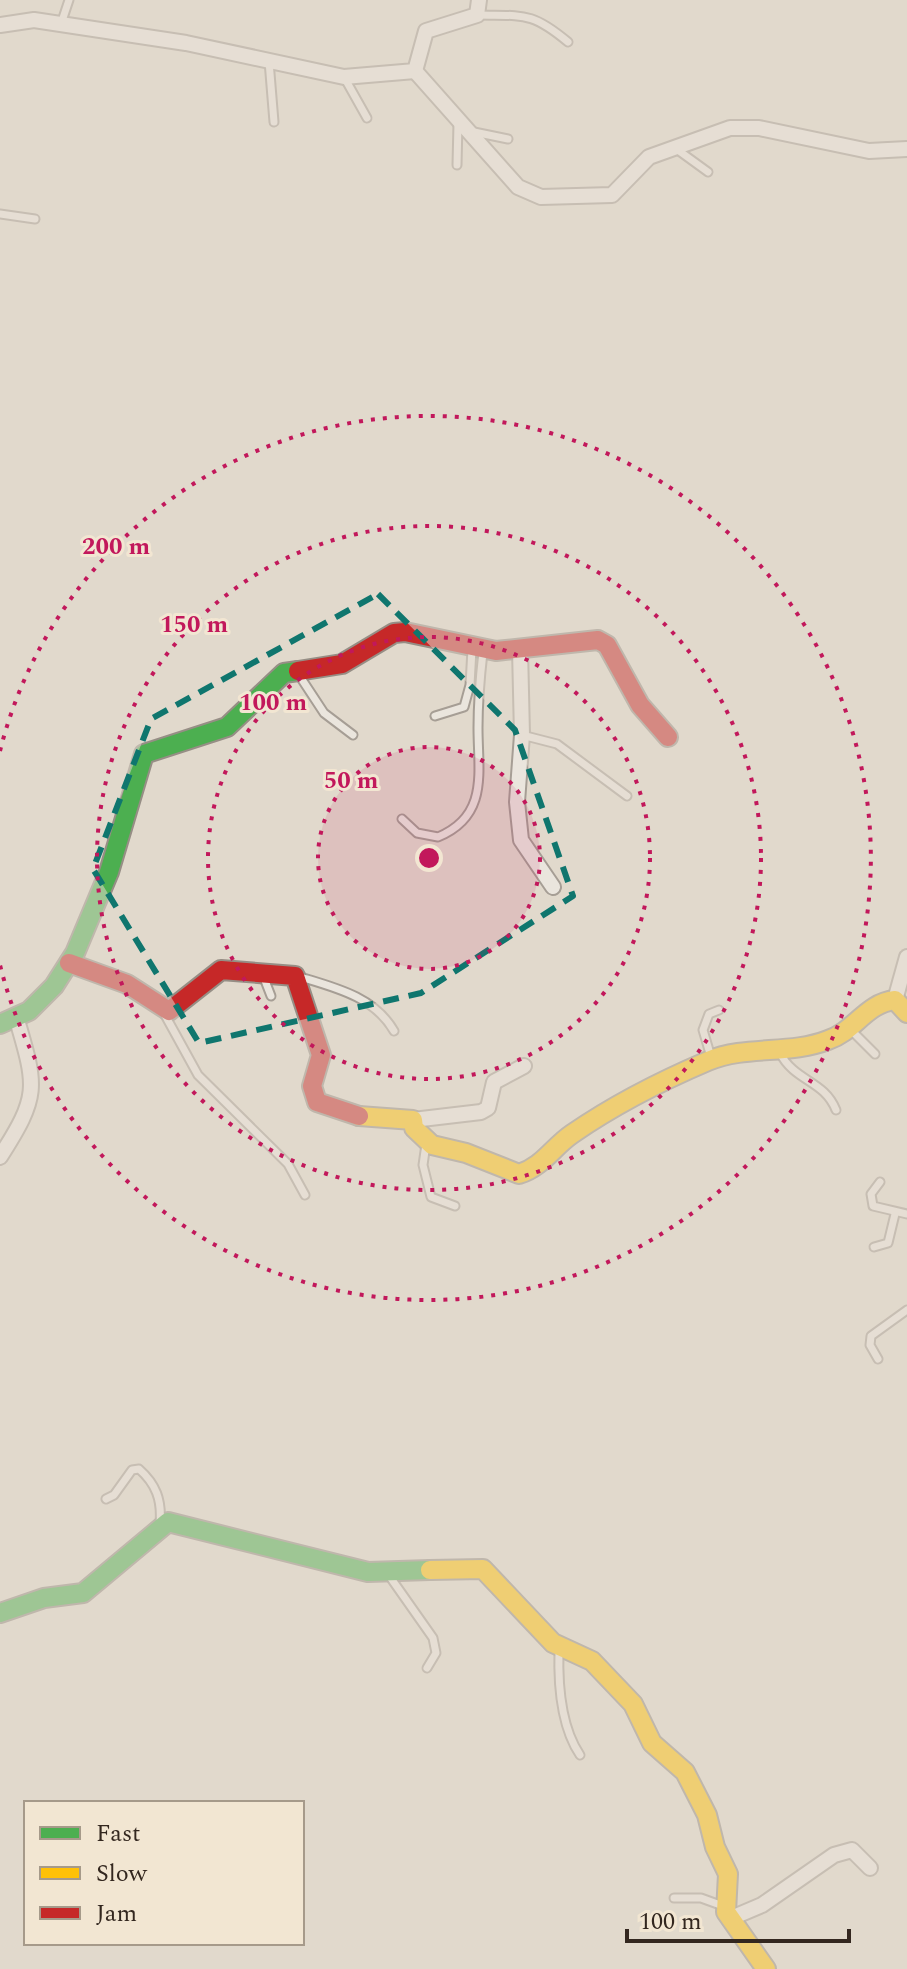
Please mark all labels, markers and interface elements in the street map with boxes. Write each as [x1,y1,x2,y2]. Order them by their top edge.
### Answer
text: 200 m [82,529,150,565]
text: 150 m [160,607,228,643]
text: 100 m [239,685,307,721]
text: 50 m [324,763,379,799]
centre of rings [415,844,443,872]
legend [24,1801,304,1945]
text: Fast [96,1816,141,1852]
text: Slow [96,1856,148,1892]
scale bar [627,1893,849,1943]
text: Jam [96,1896,137,1932]
text: 100 m [639,1904,702,1940]

